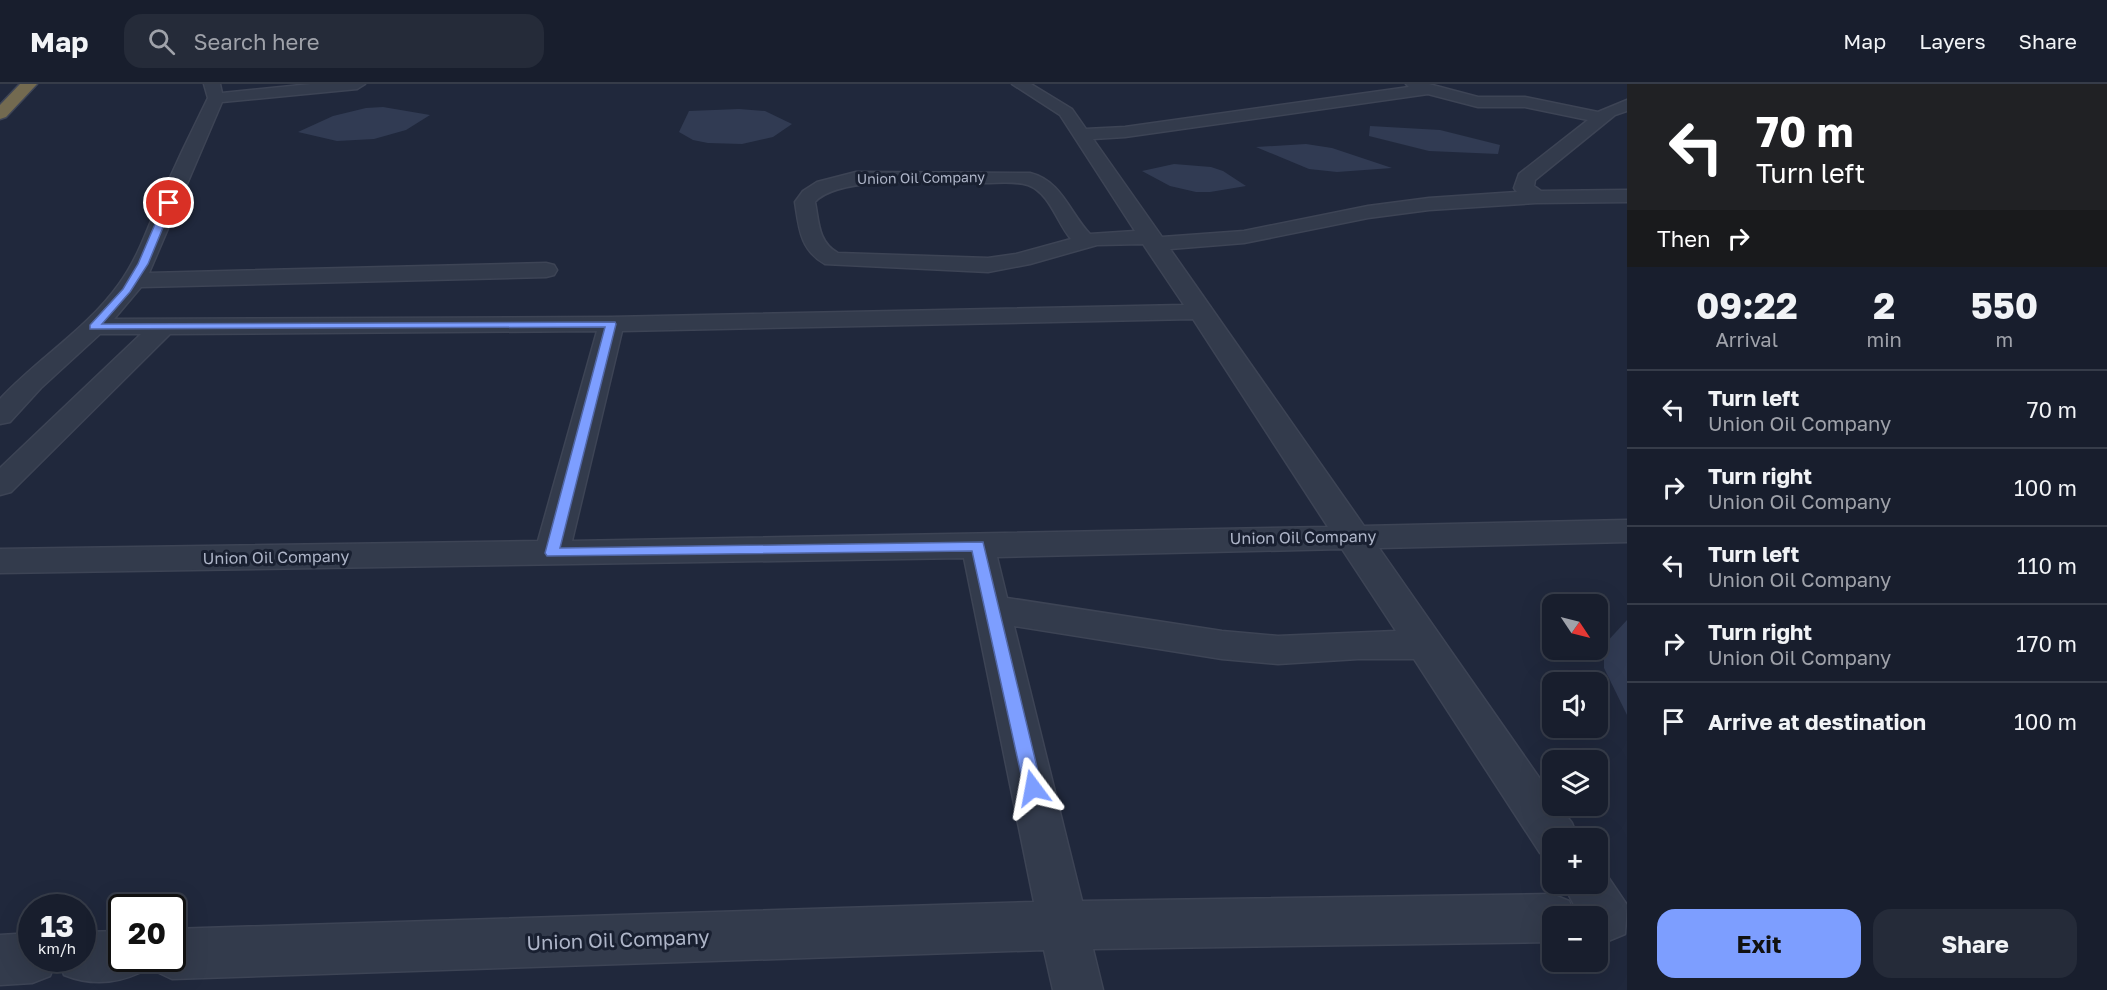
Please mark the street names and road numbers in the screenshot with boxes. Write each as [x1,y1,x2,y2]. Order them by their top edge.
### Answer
street label: Union Oil Company [857,168,985,187]
street label: Union Oil Company [1230,526,1376,548]
street label: Union Oil Company [203,546,349,568]
street label: Union Oil Company [526,924,710,954]

